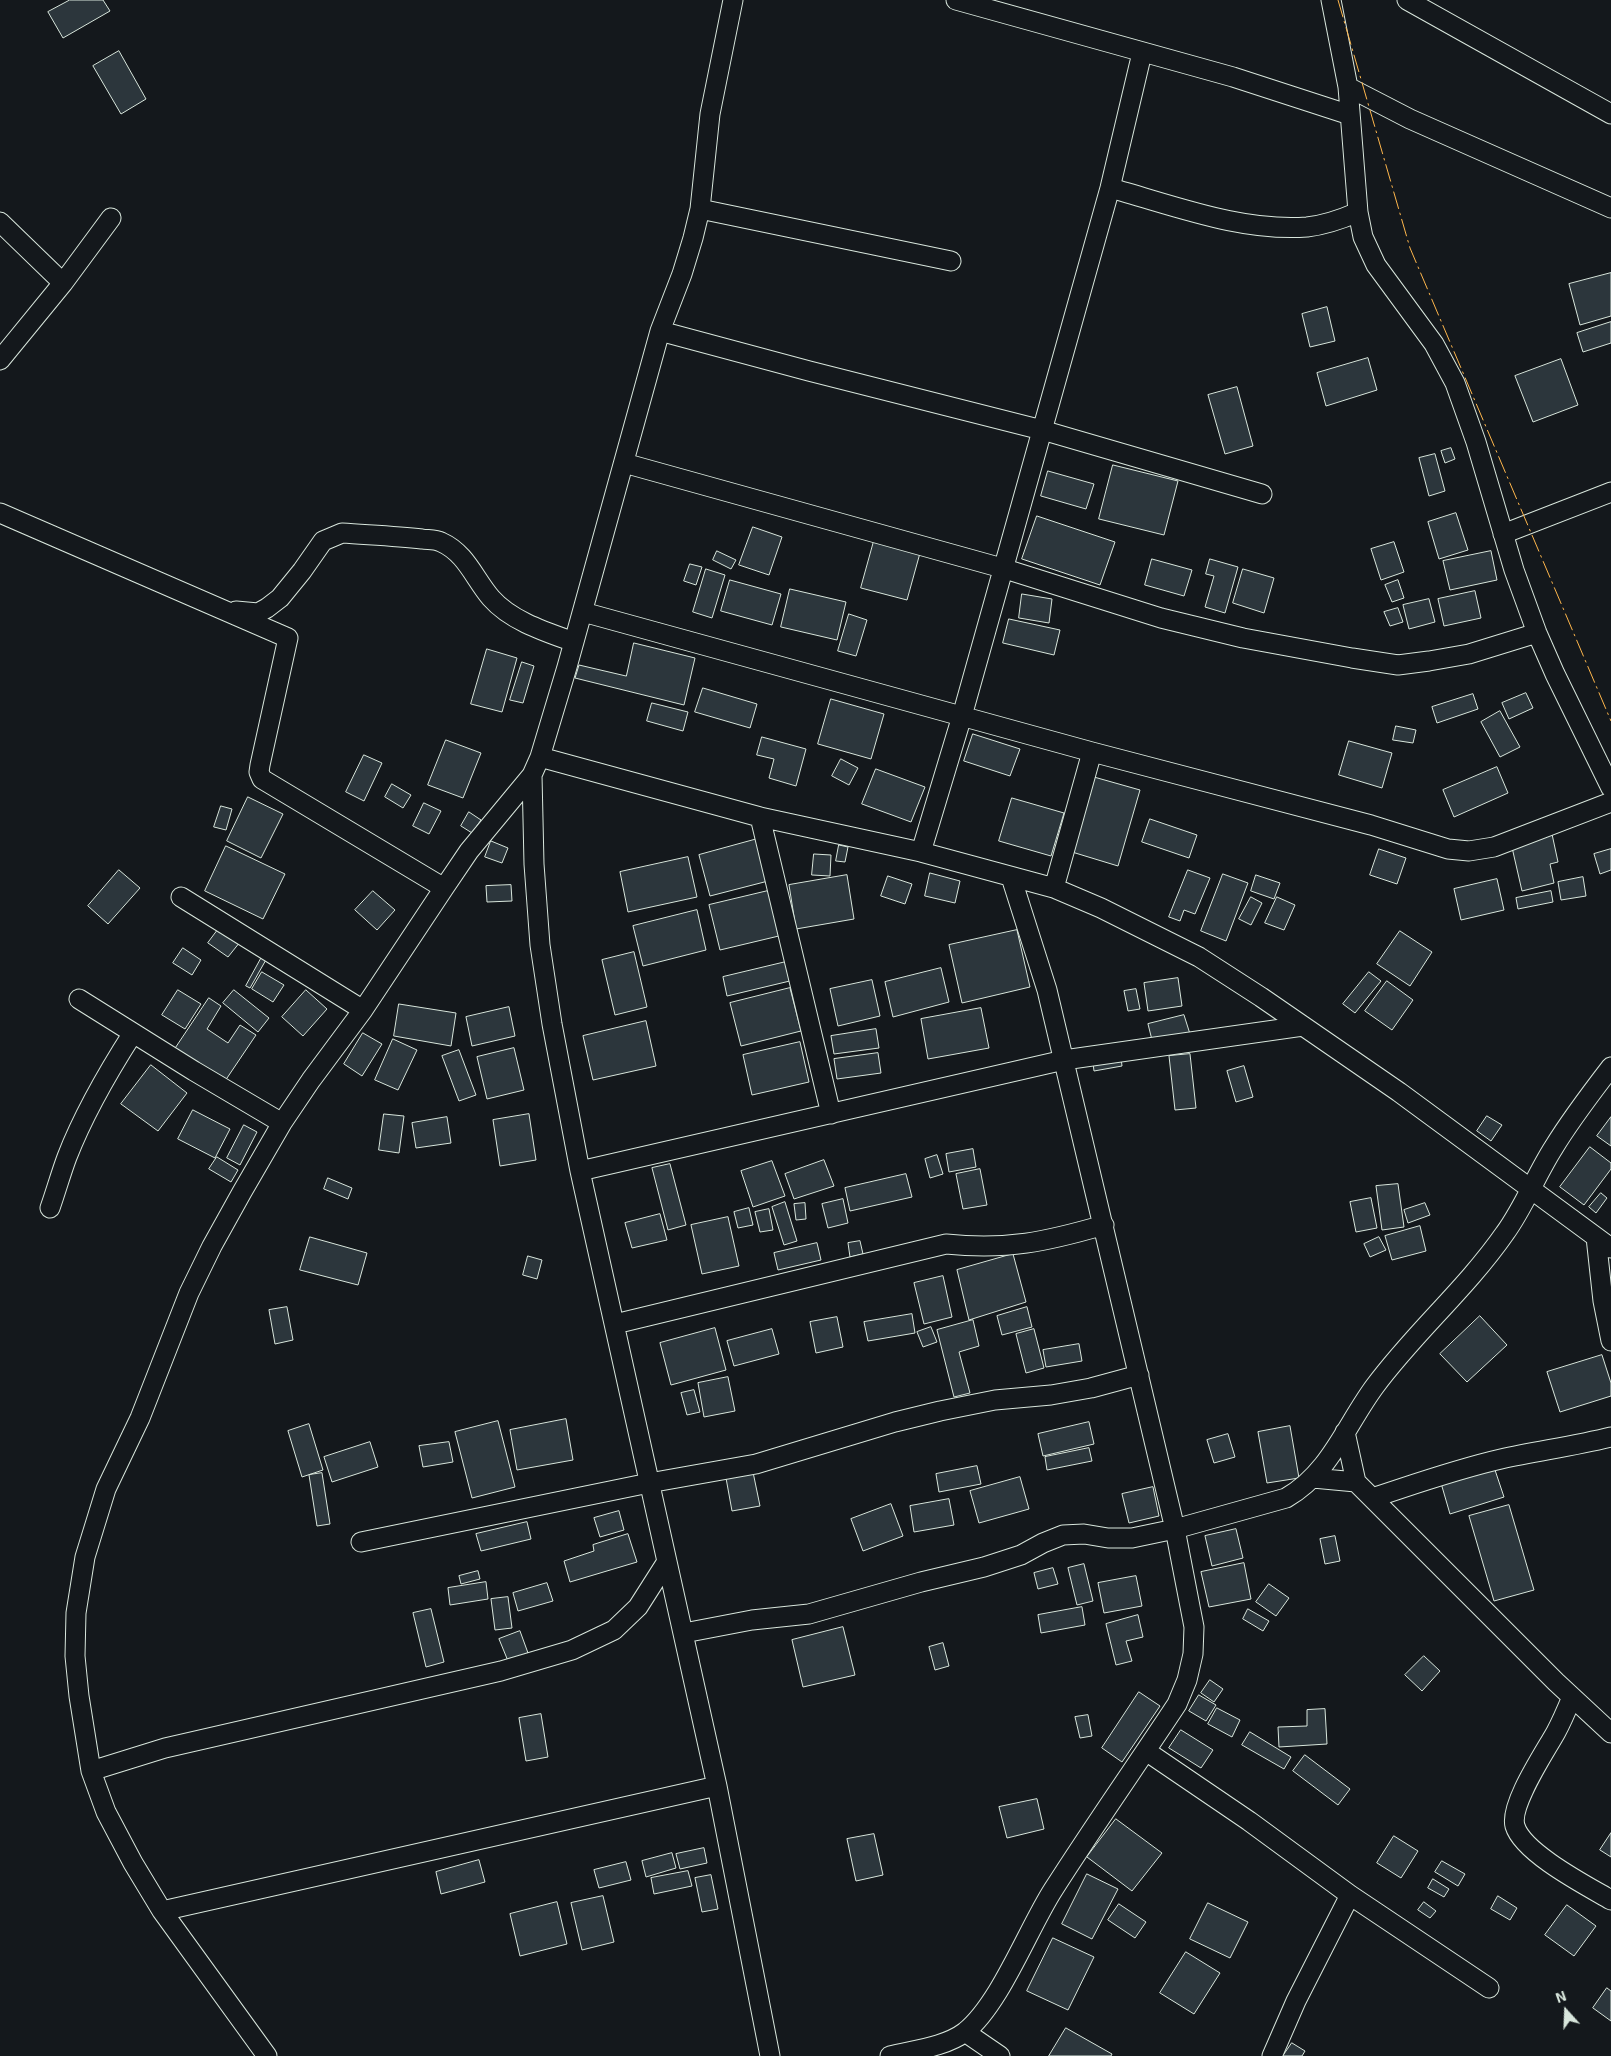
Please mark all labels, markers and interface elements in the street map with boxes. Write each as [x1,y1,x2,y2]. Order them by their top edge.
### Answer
north arrow [1541,1986,1591,2036]
text: N [1553,1987,1568,2006]

